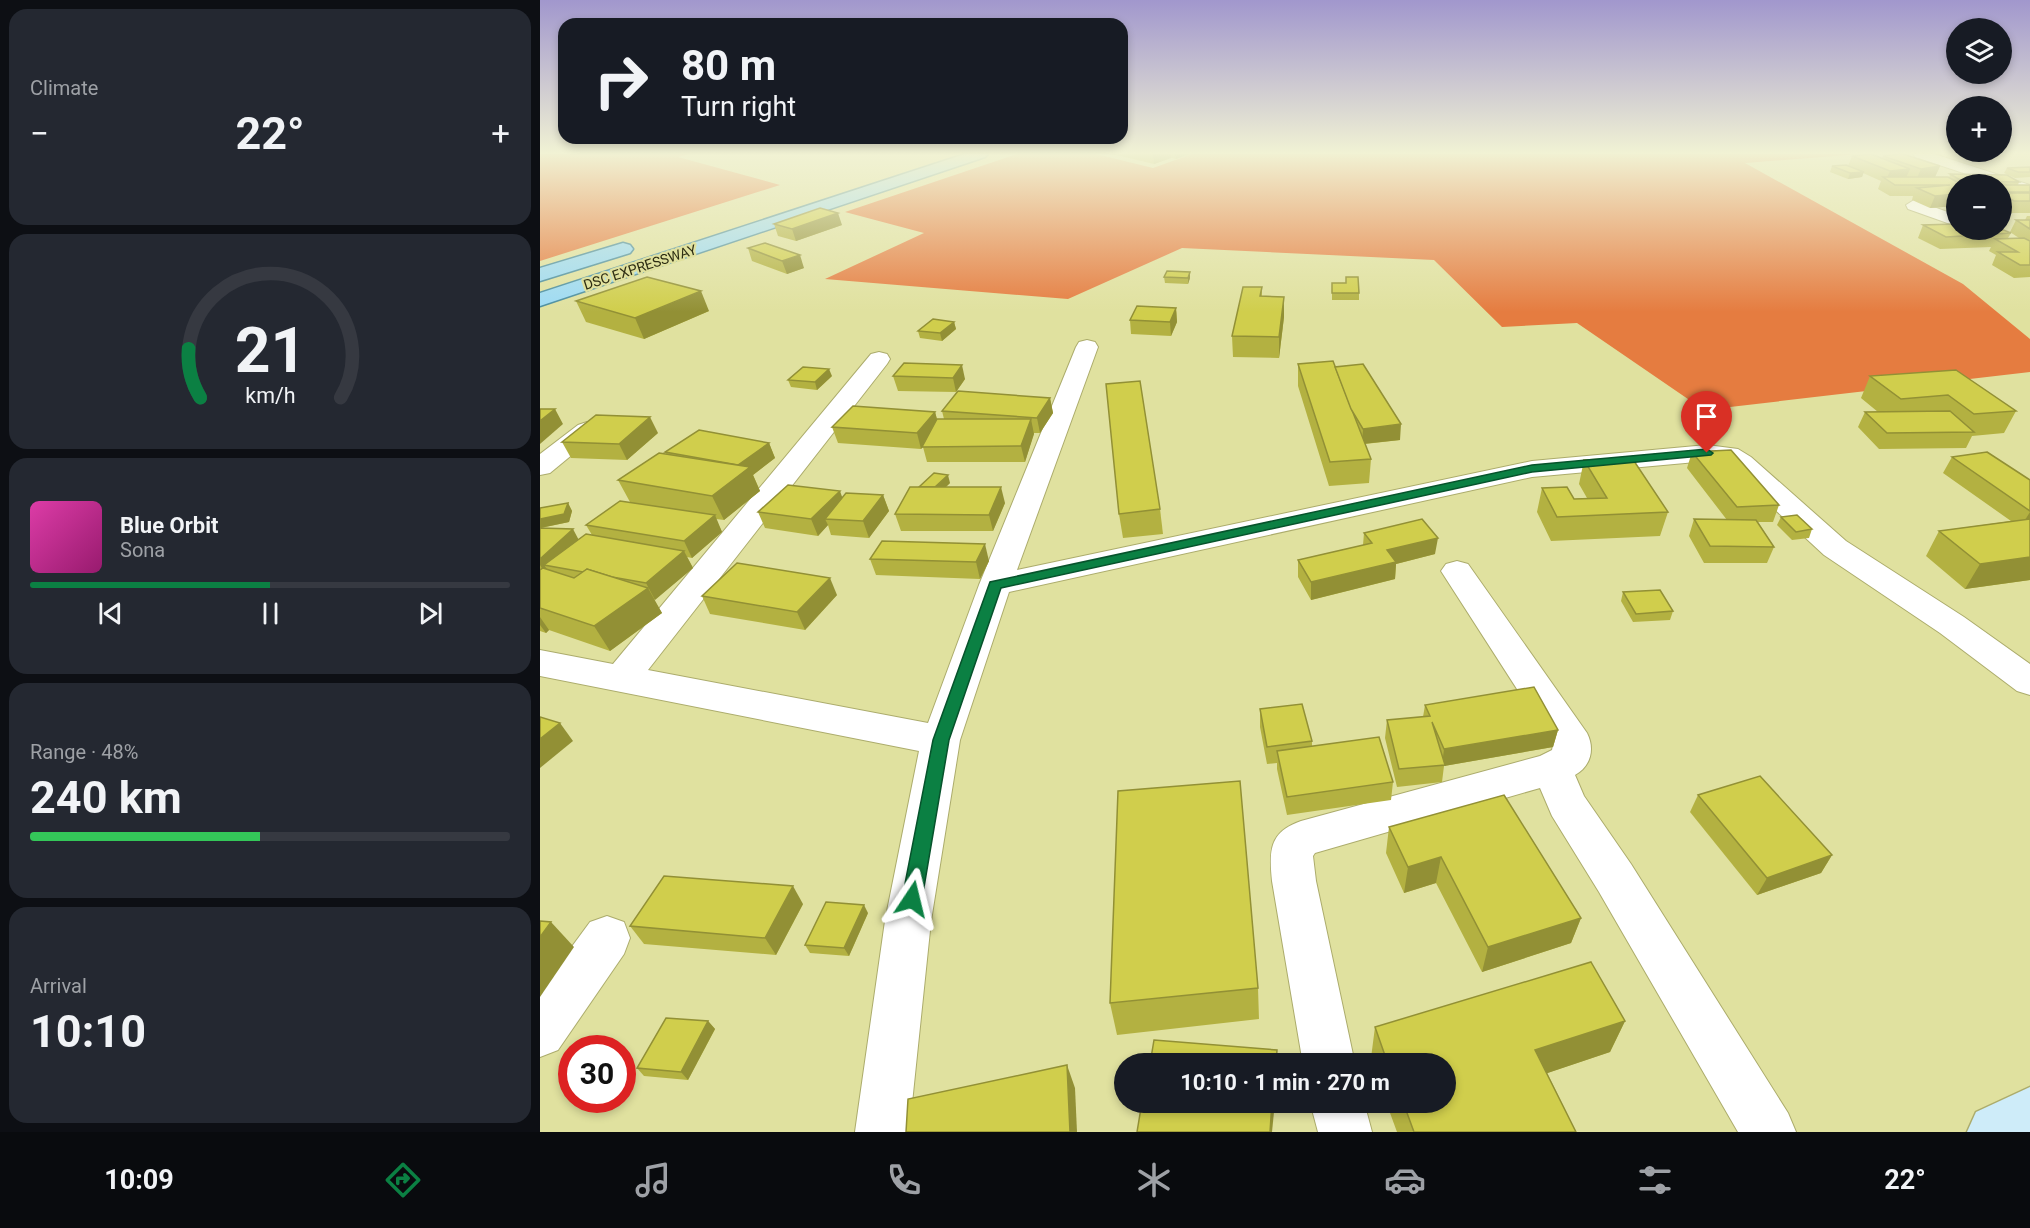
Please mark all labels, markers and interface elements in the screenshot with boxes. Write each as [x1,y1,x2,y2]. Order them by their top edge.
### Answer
map controls [1946,18,2012,240]
button: layers [1946,18,2012,84]
text: 80 m [681,41,776,90]
icon: right [582,42,660,120]
text: Climate [30,76,98,100]
text: Turn right [681,91,796,123]
button: + [1946,96,2012,162]
text: 22° [235,107,305,160]
text: − [30,114,49,153]
text: + [491,114,510,153]
button: − [1946,174,2012,240]
street label: DSC EXPRESSWAY [581,241,699,293]
text: 21 [234,315,306,388]
text: km/h [245,384,295,409]
pin [1681,391,1732,453]
icon: arrive [1690,400,1723,433]
text: Blue Orbit [120,513,218,538]
text: Sona [120,538,165,562]
icon: previous [94,597,127,630]
icon: pause [254,597,287,630]
icon: next [414,597,447,630]
text: Range · 48% [30,740,138,764]
text: 240 km [30,771,182,824]
position arrow [880,867,944,931]
text: Arrival [30,974,87,998]
text: 10:10 [30,1005,146,1058]
speed limit sign: 30 [558,1035,636,1113]
text: 10:10 · 1 min · 270 m [1180,1070,1390,1095]
icon: directions [382,1159,424,1201]
icon: music [632,1159,674,1201]
icon: phone [883,1159,925,1201]
icon: climate [1133,1159,1175,1201]
icon: car [1384,1159,1426,1201]
icon: filters [1634,1159,1676,1201]
text: 10:09 [104,1164,174,1196]
text: 22° [1884,1164,1926,1196]

